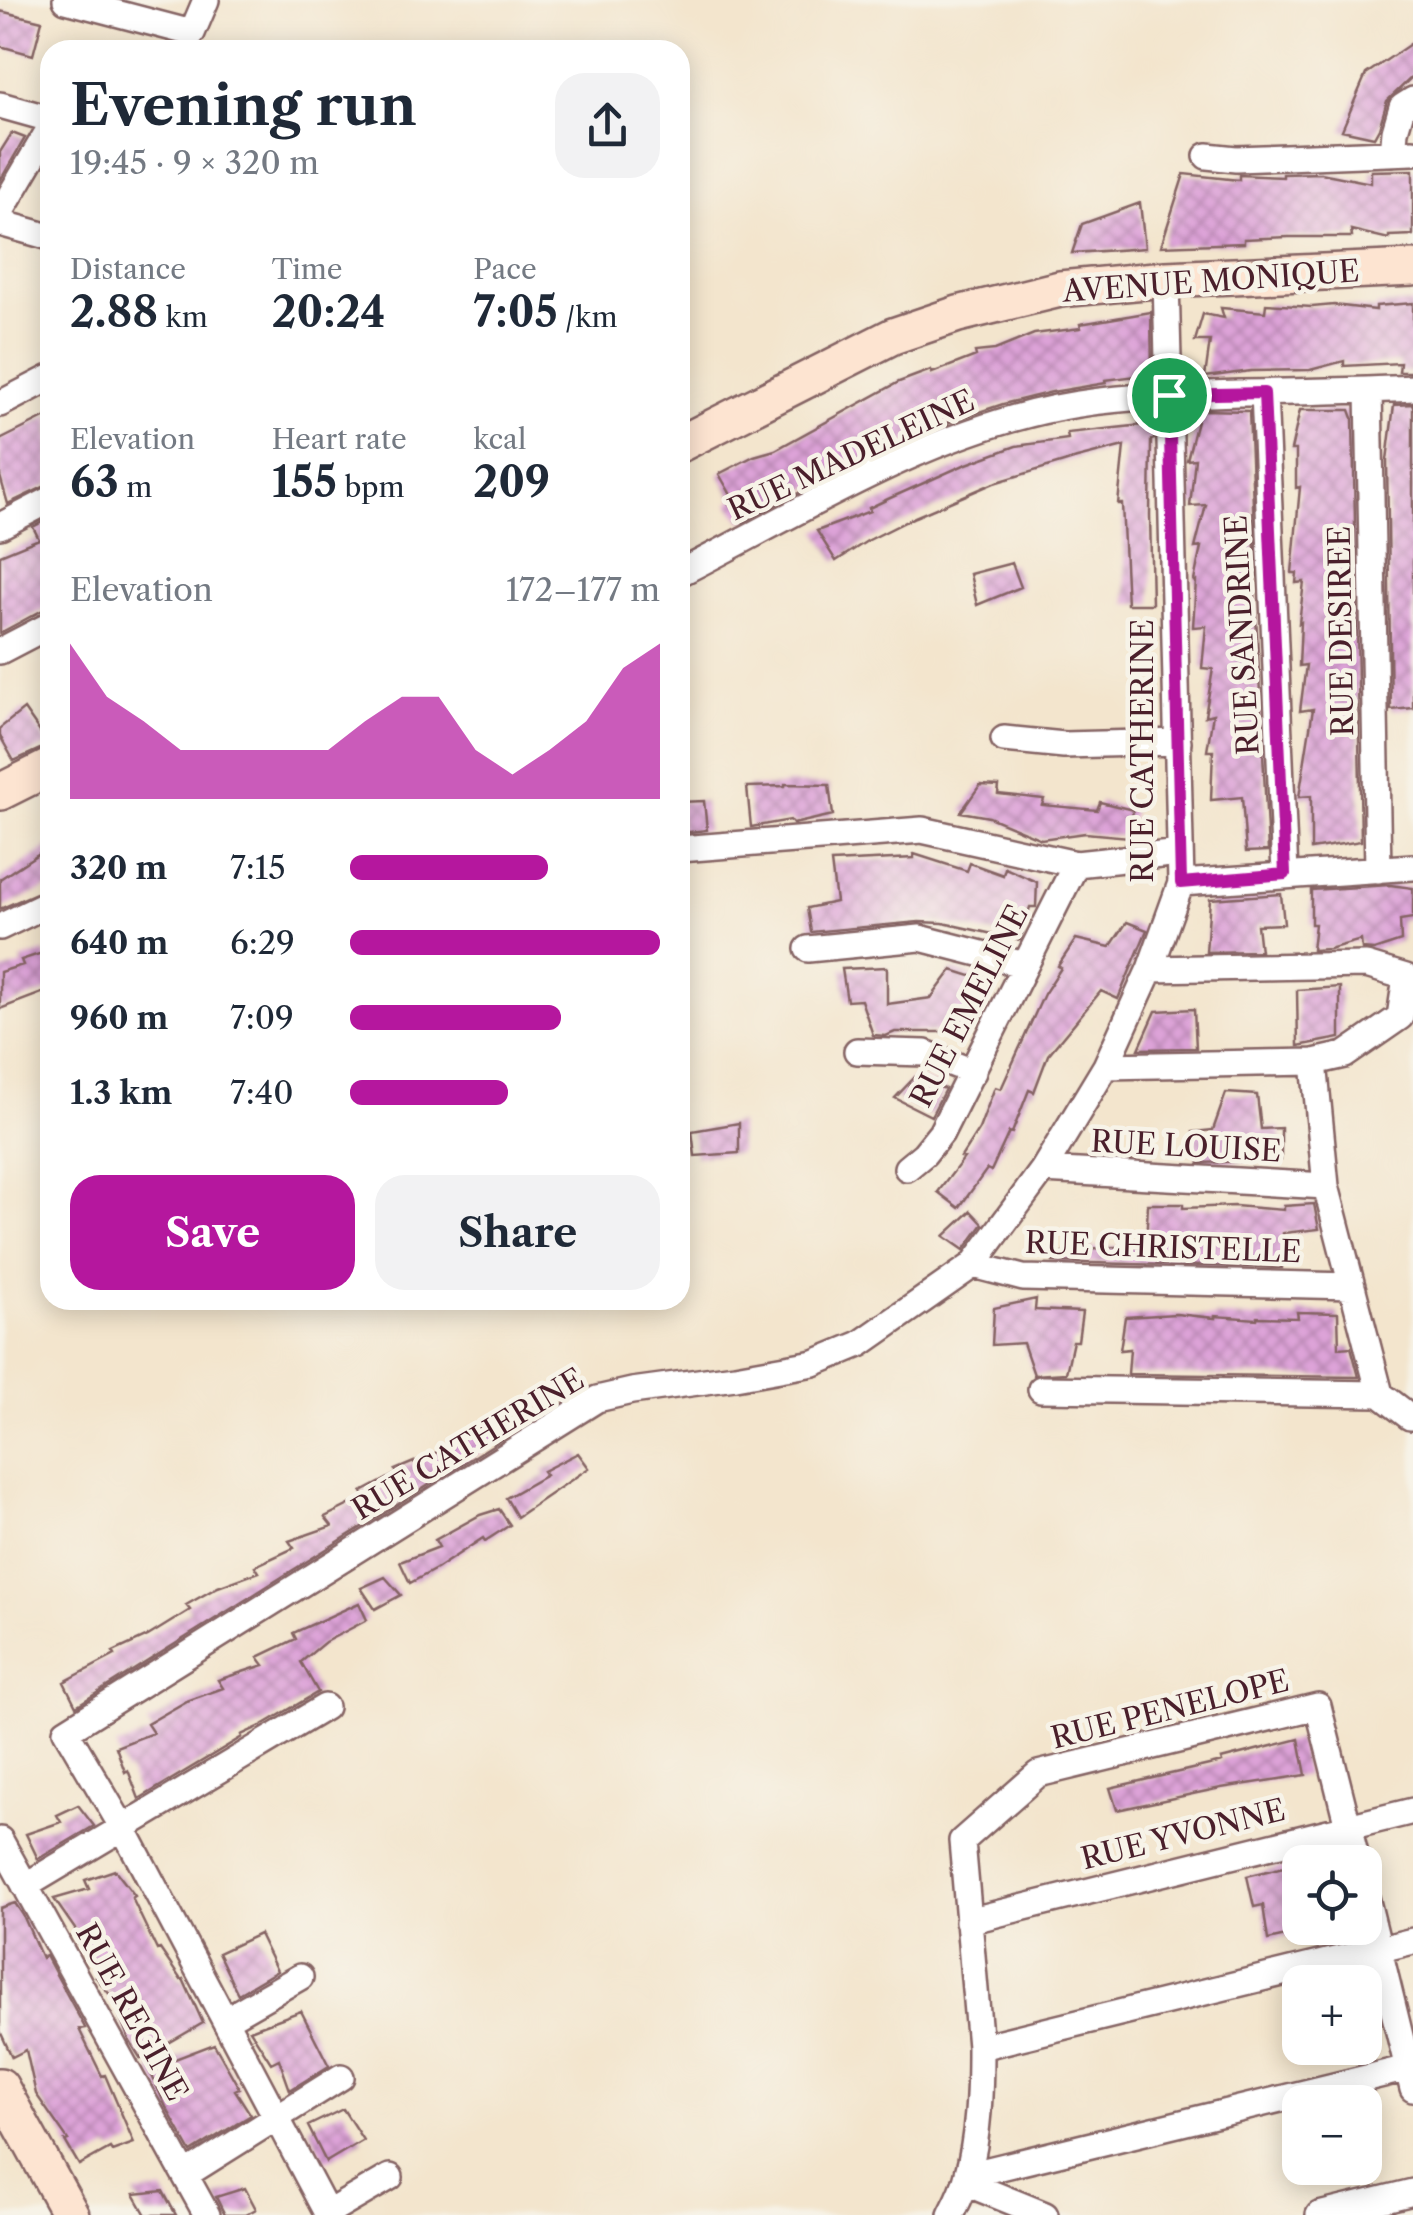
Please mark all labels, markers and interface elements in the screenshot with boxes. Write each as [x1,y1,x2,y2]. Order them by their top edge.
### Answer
text: Evening run [70,72,417,139]
button: share [555,73,660,178]
text: 19:45 · 9 × 320 m [70,143,319,182]
text: Distance [70,252,186,286]
text: Time [272,252,342,286]
text: Pace [473,252,537,286]
street label: AVENUE MONIQUE [1060,252,1361,310]
text: 2.88 [70,286,158,338]
text: 20:24 [272,286,385,338]
text: 7:05 [473,286,558,338]
text: km [158,300,208,334]
text: /km [558,300,617,334]
pin [1127,353,1212,438]
icon: arrive [1142,368,1197,423]
street label: RUE MADELEINE [722,382,980,528]
text: Elevation [70,422,195,456]
text: Heart rate [272,422,407,456]
text: kcal [473,422,526,456]
text: 63 [70,456,119,508]
text: 155 [272,456,337,508]
text: 209 [473,456,550,508]
text: m [119,470,152,504]
text: bpm [337,470,405,504]
street label: RUE SANDRINE [1217,514,1267,756]
street label: RUE DESIREE [1321,525,1361,737]
text: Elevation [70,570,213,609]
text: 172–177 m [506,570,660,609]
street label: RUE CATHERINE [1124,619,1161,883]
text: 320 m [70,848,167,887]
text: 7:15 [230,848,286,887]
street label: RUE EMELINE [902,899,1036,1113]
text: 640 m [70,923,168,962]
text: 6:29 [230,923,295,962]
text: 960 m [70,998,169,1037]
text: 7:09 [230,998,294,1037]
text: 1.3 km [70,1073,172,1112]
text: 7:40 [230,1073,294,1112]
street label: RUE LOUISE [1090,1123,1282,1169]
button: Save [70,1175,355,1290]
button: Share [375,1175,660,1290]
street label: RUE CHRISTELLE [1024,1224,1302,1270]
street label: RUE CATHERINE [345,1360,591,1528]
street label: RUE PENELOPE [1047,1662,1293,1756]
street label: RUE YVONNE [1077,1791,1289,1877]
map controls [1282,1845,1382,2185]
button: locate [1282,1845,1382,1945]
street label: RUE REGINE [68,1917,196,2107]
button: + [1282,1965,1382,2065]
button: − [1282,2085,1382,2185]

